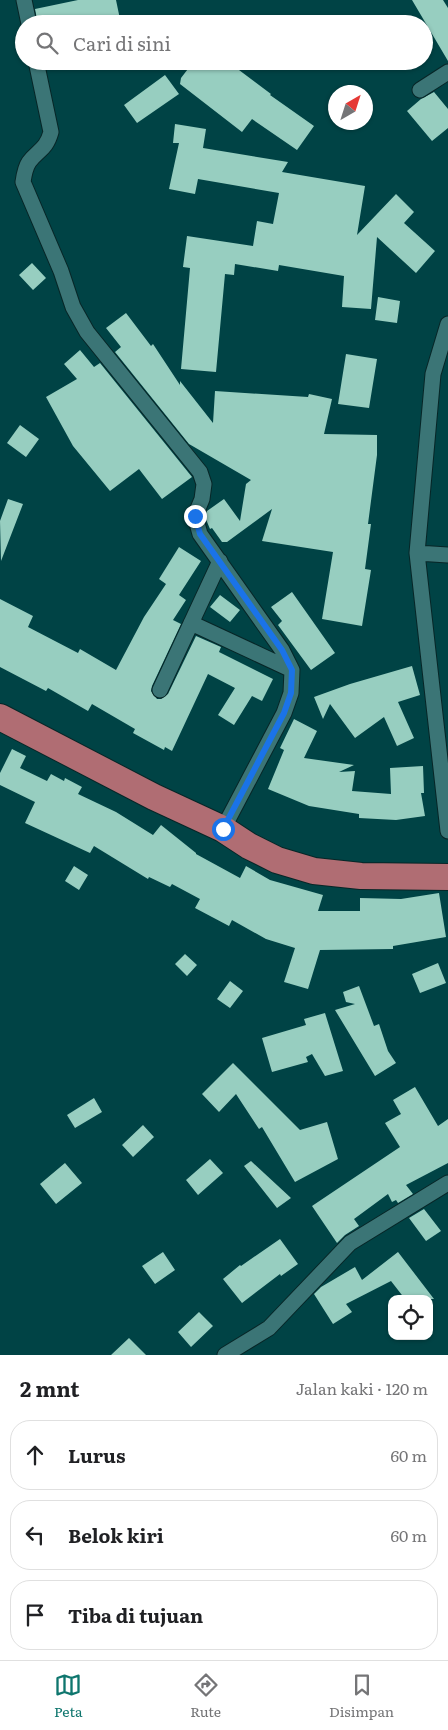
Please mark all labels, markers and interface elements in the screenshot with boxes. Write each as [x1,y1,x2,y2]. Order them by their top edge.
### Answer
search box [15,15,433,70]
icon: search [33,29,61,57]
text: Cari di sini [73,29,171,57]
north arrow [328,85,373,130]
route end [184,505,207,528]
route start [212,818,235,841]
map controls [388,1295,433,1340]
button: locate [388,1295,433,1340]
text: 2 mnt [20,1372,80,1403]
text: Jalan kaki · 120 m [296,1376,428,1400]
icon: ahead [21,1441,49,1469]
text: Lurus [68,1441,125,1469]
text: 60 m [390,1443,427,1467]
icon: left [21,1521,49,1549]
text: Belok kiri [68,1521,164,1549]
text: 60 m [390,1523,427,1547]
icon: arrive [21,1601,49,1629]
text: Tiba di tujuan [68,1601,203,1629]
tab: Peta [54,1671,82,1721]
tab: Rute [190,1671,221,1721]
tab: Disimpan [329,1671,394,1721]

